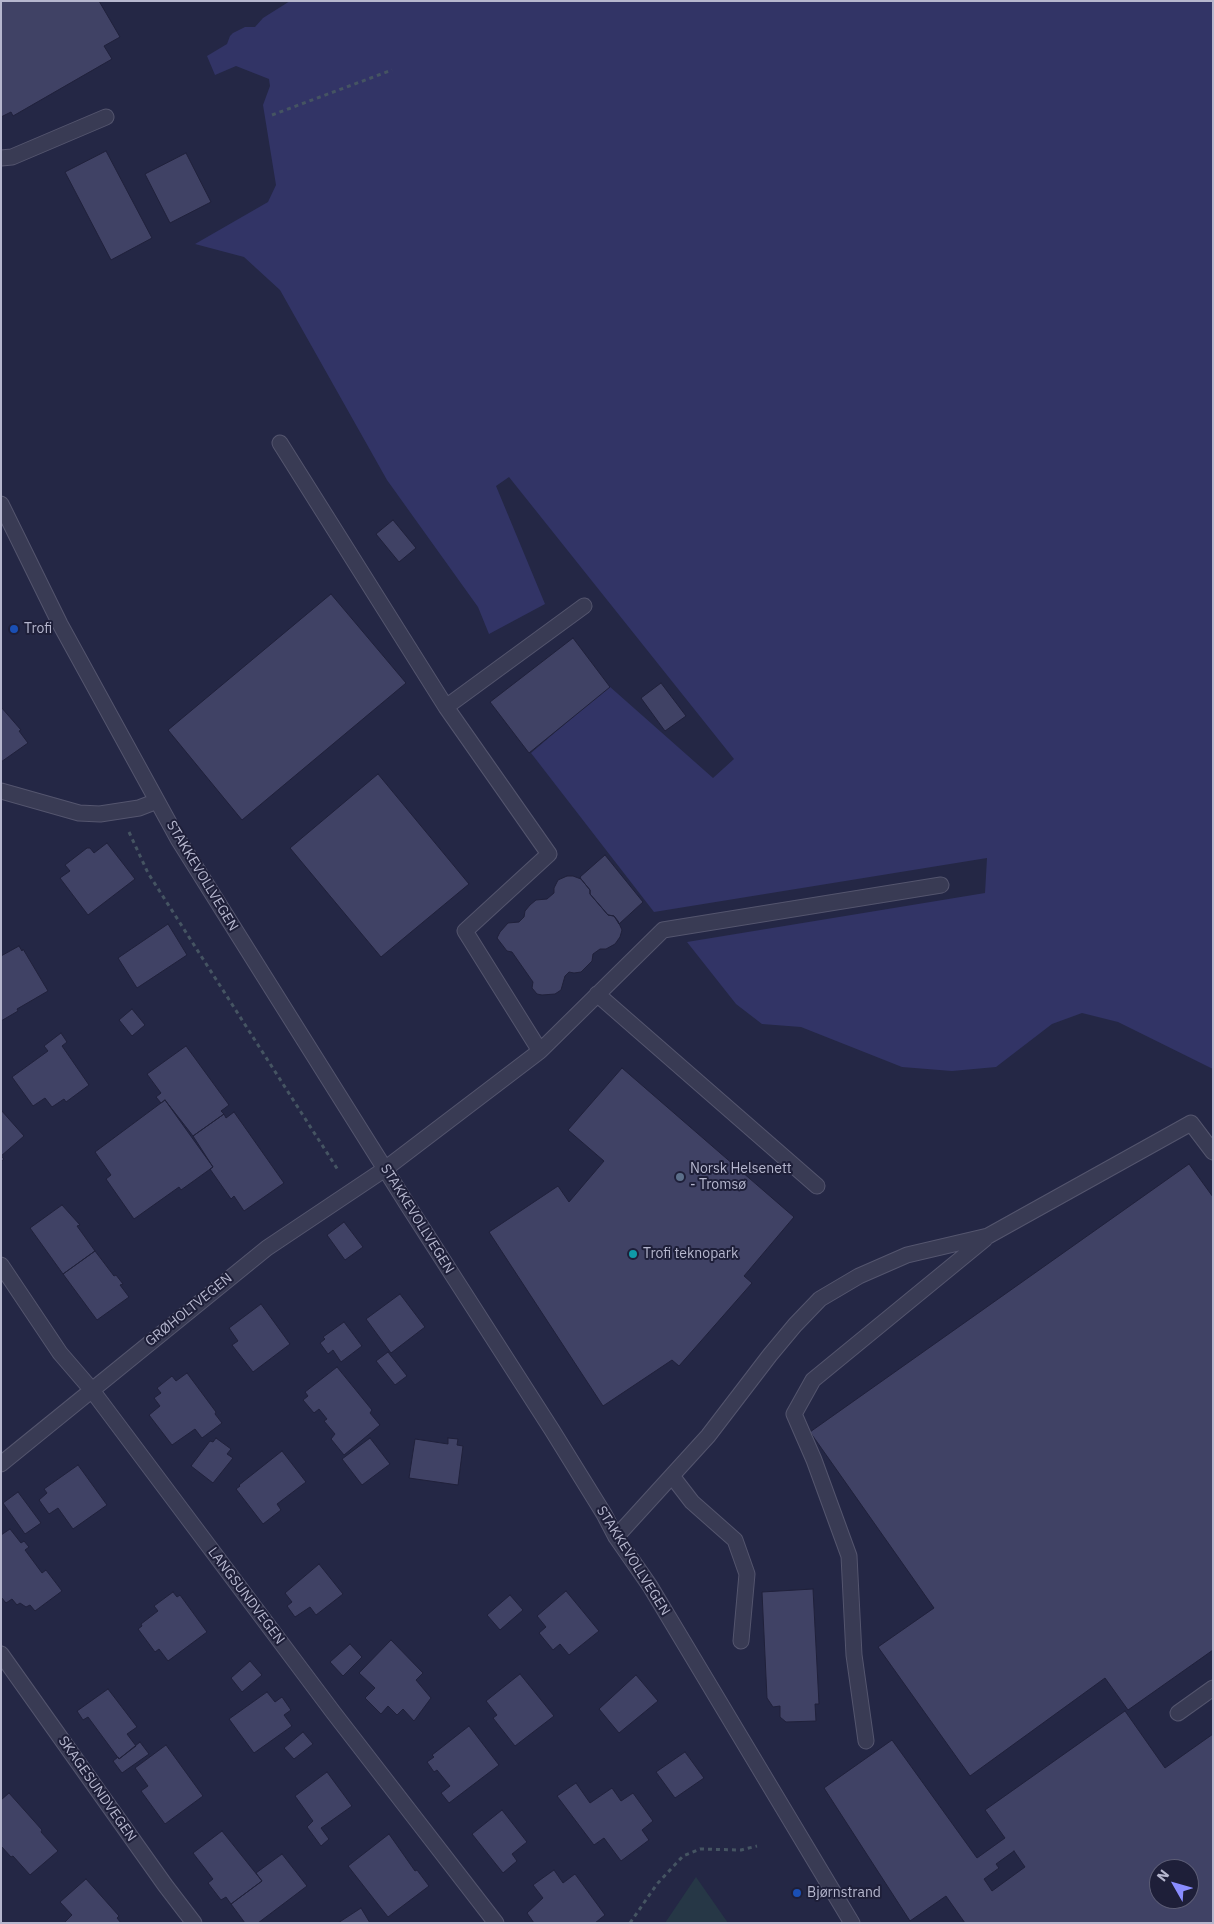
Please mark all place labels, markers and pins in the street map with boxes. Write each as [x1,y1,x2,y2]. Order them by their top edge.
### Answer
place label: Trofi [24,621,52,637]
marker: Trofi [8,623,20,635]
place label: Norsk Helsenett - Tromsø [690,1161,792,1194]
marker: Norsk Helsenett - Tromsø [674,1171,686,1183]
place label: Trofi teknopark [643,1246,738,1262]
marker: Trofi teknopark [627,1248,639,1260]
place label: Bjørnstrand [807,1885,881,1901]
marker: Bjørnstrand [791,1887,803,1899]

